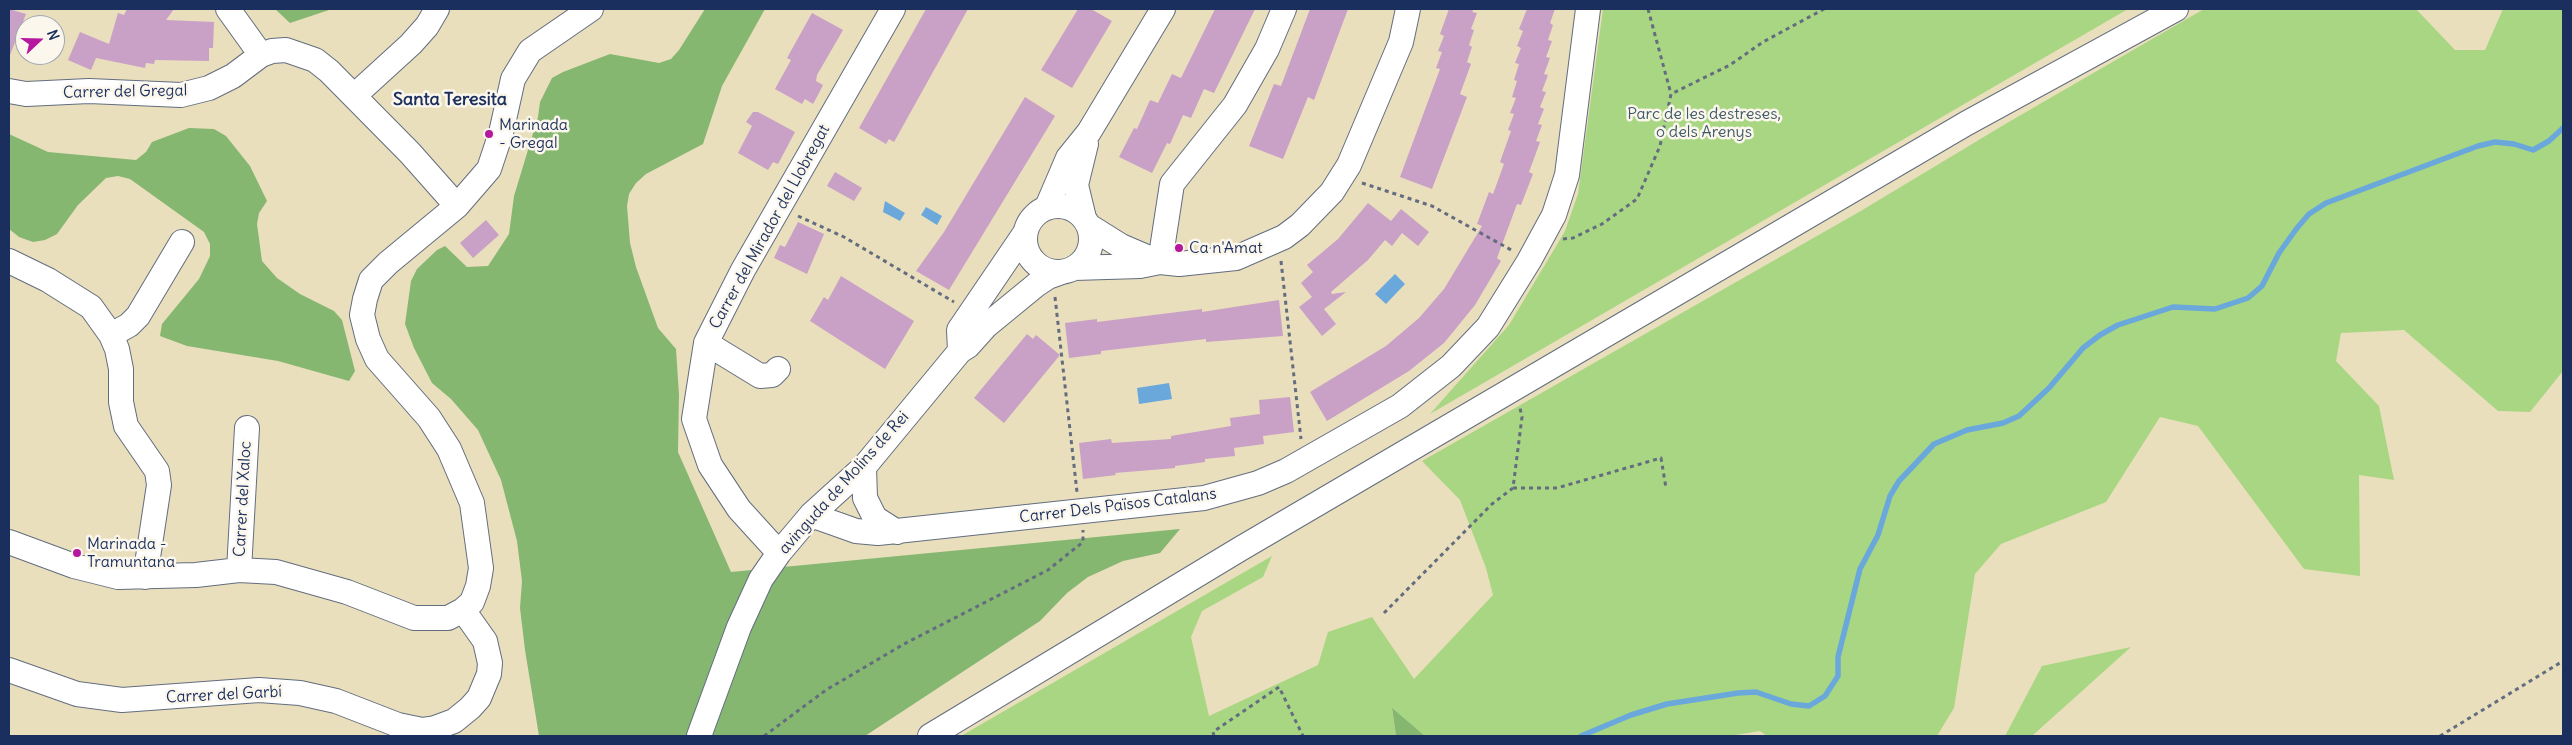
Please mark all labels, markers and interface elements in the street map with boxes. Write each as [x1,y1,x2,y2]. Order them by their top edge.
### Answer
north arrow [15,15,65,65]
text: N [43,27,63,43]
street label: Carrer del Gregal [63,81,187,103]
district label: Santa Teresita [393,89,507,111]
park label: Parc de les destreses, o dels Arenys [1627,104,1781,142]
place label: Marinada - Gregal [499,115,568,153]
street label: Carrer del Mirador del Llobregat [706,121,834,333]
marker: Marinada - Gregal [483,128,495,140]
place label: Ca n'Amat [1189,238,1263,258]
marker: Ca n'Amat [1173,242,1185,254]
street label: avinguda de Molins de Rei [775,408,913,558]
street label: Carrer del Xaloc [230,441,256,557]
street label: Carrer Dels Països Catalans [1018,484,1218,528]
place label: Marinada - Tramuntana [87,534,175,572]
marker: Marinada - Tramuntana [71,547,83,559]
street label: Carrer del Garbí [166,682,282,708]

